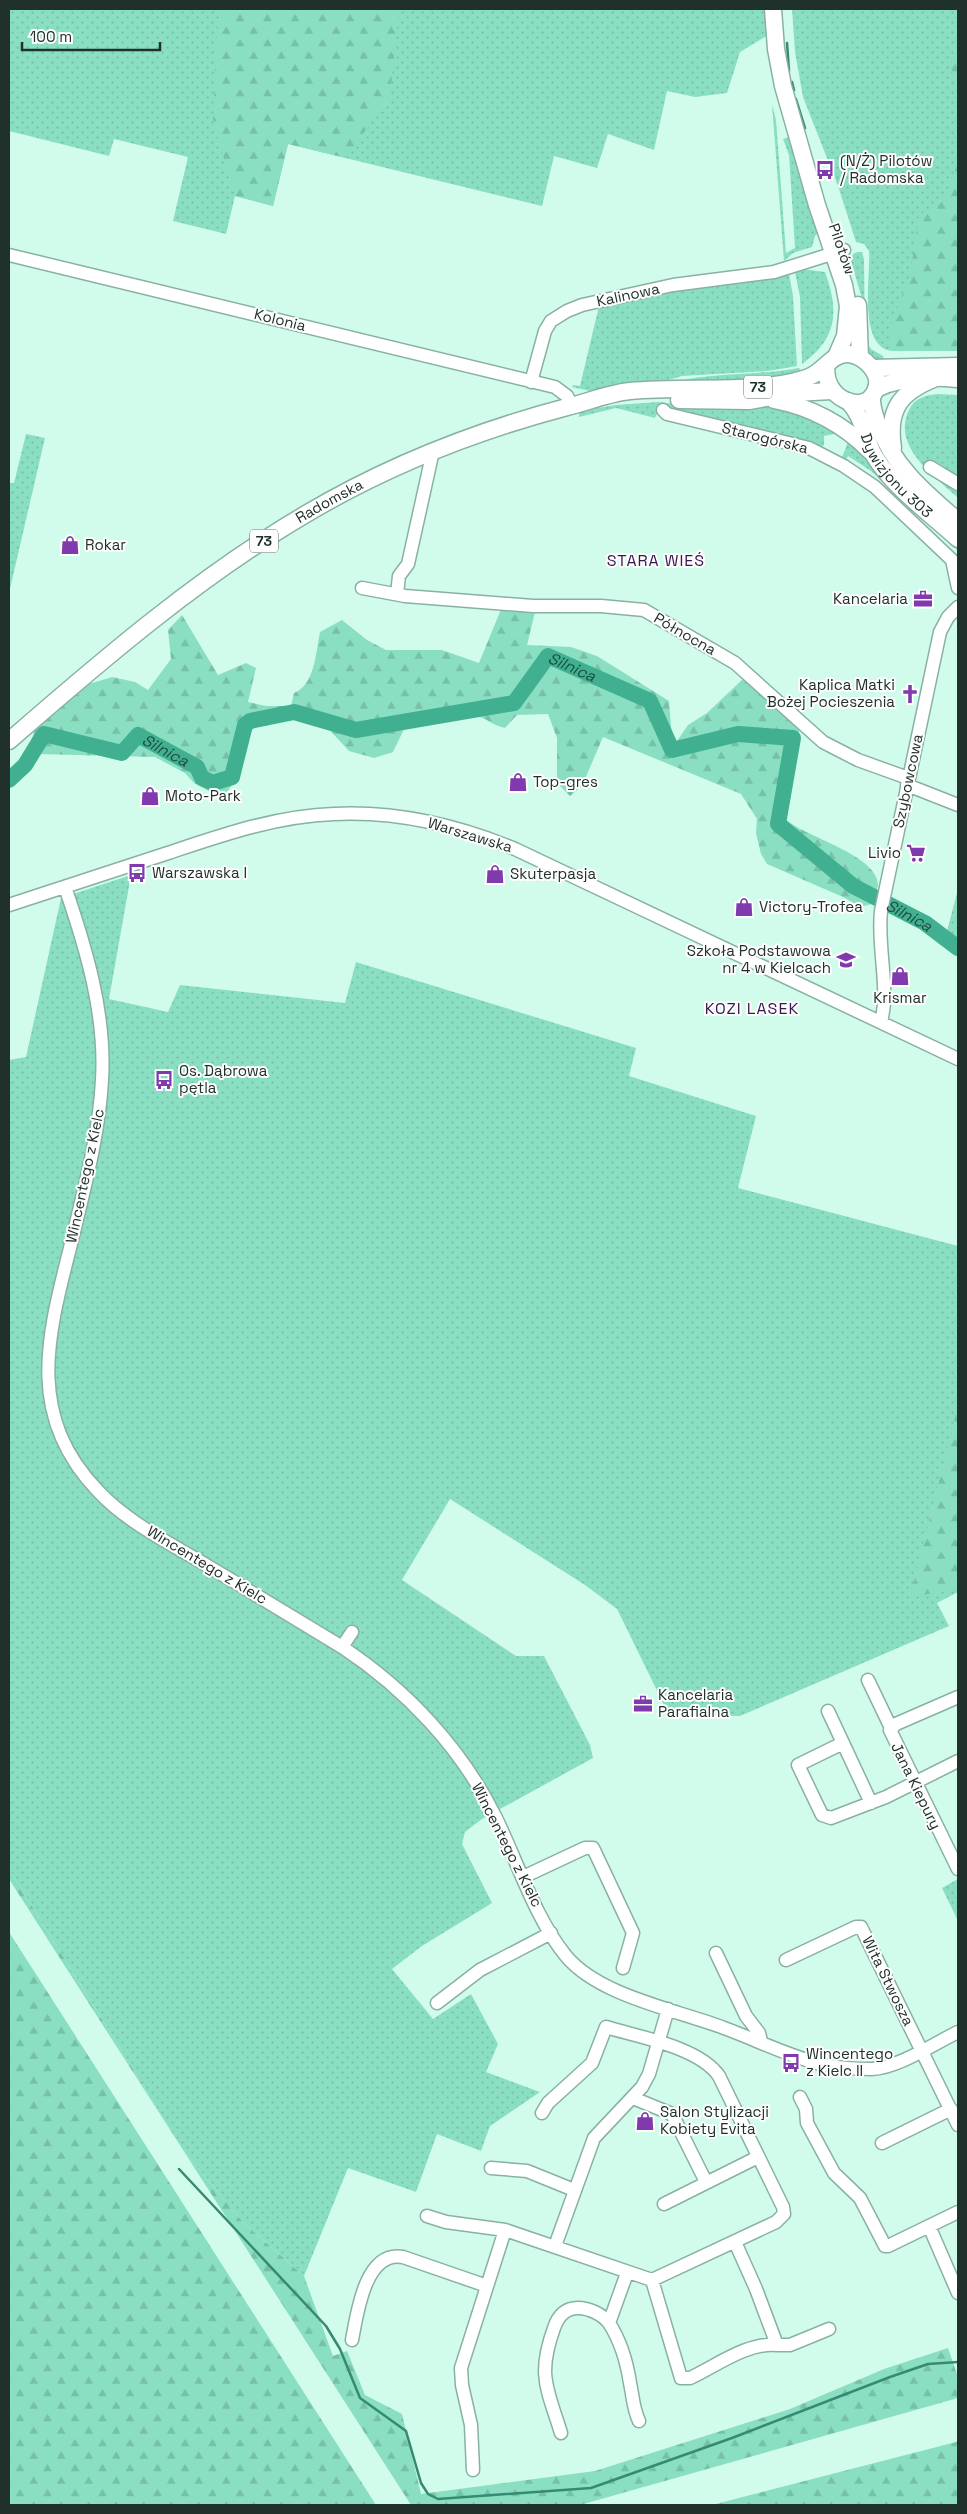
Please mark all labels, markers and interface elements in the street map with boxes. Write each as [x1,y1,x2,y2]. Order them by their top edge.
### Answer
scale bar [22,20,160,52]
text: 100 m [30,27,72,46]
place label: (N/Ż) Pilotów / Radomska [840,151,932,187]
bus stop icon: (N/Ż) Pilotów / Radomska [814,159,836,181]
street label: Pilotów [825,221,860,277]
street label: Kalinowa [595,278,662,310]
street label: Kolonia [252,304,308,335]
road number: 73 [744,376,772,398]
street label: Starogórska [720,418,811,457]
street label: Dywizjonu 303 [857,430,937,522]
street label: Radomska [292,474,366,527]
road number: 73 [250,530,278,552]
shop icon: Rokar [59,534,81,556]
place label: Rokar [85,535,126,554]
district label: STARA WIEŚ [607,550,705,571]
office icon: Kancelaria [912,588,934,610]
place label: Kancelaria [833,589,908,608]
street label: Północna [651,608,720,659]
water label: Silnica [545,647,600,687]
place label: Kaplica Matki Bożej Pocieszenia [767,675,895,711]
church icon: Kaplica Matki Bożej Pocieszenia [899,683,921,705]
water label: Silnica [138,729,193,772]
street label: Szybowcowa [888,732,927,830]
shop icon: Top-gres [507,771,529,793]
place label: Top-gres [533,772,598,791]
shop icon: Moto-Park [139,785,161,807]
place label: Moto-Park [165,786,241,805]
street label: Warszawska [425,813,515,857]
supermarket icon: Livio [905,842,927,864]
place label: Livio [868,843,901,862]
bus stop icon: Warszawska I [126,862,148,884]
place label: Warszawska I [152,863,247,882]
shop icon: Skuterpasja [484,863,506,885]
place label: Skuterpasja [510,864,596,883]
water label: Silnica [882,895,938,937]
shop icon: Victory-Trofea [733,896,755,918]
place label: Victory-Trofea [759,897,863,916]
place label: Szkoła Podstawowa nr 4 w Kielcach [687,941,831,977]
school or university icon: Szkoła Podstawowa nr 4 w Kielcach [835,949,857,971]
shop icon: Krismar [889,965,911,987]
place label: Krismar [873,988,927,1007]
district label: KOZI LASEK [705,998,799,1019]
place label: Os. Dąbrowa pętla [179,1061,268,1097]
bus stop icon: Os. Dąbrowa pętla [153,1069,175,1091]
street label: Wincentego z Kielc [61,1107,108,1245]
street label: Wincentego z Kielc [144,1521,271,1608]
place label: Kancelaria Parafialna [658,1685,733,1721]
office icon: Kancelaria Parafialna [632,1693,654,1715]
street label: Jana Kiepury [887,1739,946,1832]
street label: Wincentego z Kielc [468,1779,547,1910]
street label: Wita Stwosza [859,1933,919,2029]
place label: Wincentego z Kielc II [806,2044,893,2080]
bus stop icon: Wincentego z Kielc II [780,2052,802,2074]
place label: Salon Stylizacji Kobiety Evita [660,2102,769,2138]
shop icon: Salon Stylizacji Kobiety Evita [634,2110,656,2132]

